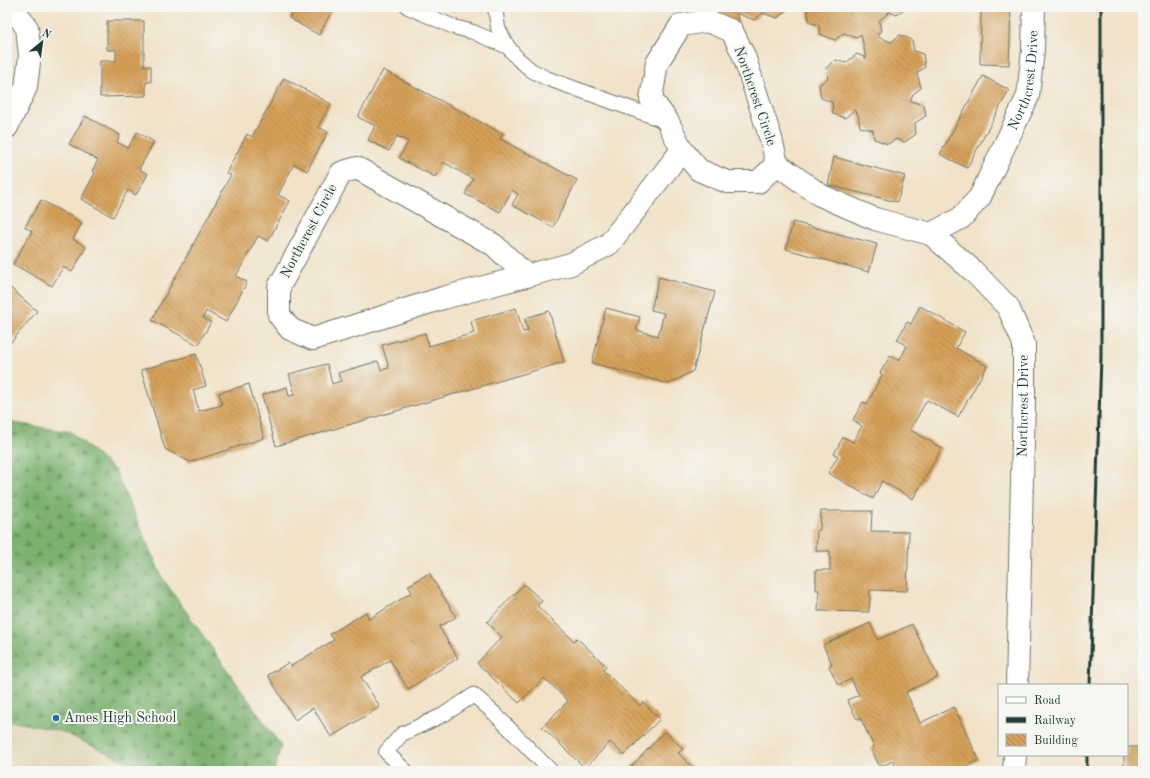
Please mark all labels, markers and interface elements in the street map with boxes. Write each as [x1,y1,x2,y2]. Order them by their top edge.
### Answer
north arrow [22,22,62,62]
text: N [40,28,53,42]
street label: Northcrest Drive [1006,30,1040,133]
street label: Northcrest Circle [731,44,779,148]
street label: Northcrest Circle [278,182,340,280]
street label: Northcrest Drive [1016,355,1031,458]
legend [998,684,1128,756]
text: Road [1034,695,1061,707]
place label: Ames High School [64,711,176,725]
marker: Ames High School [51,713,61,723]
text: Railway [1034,715,1077,727]
text: Building [1034,735,1078,747]

